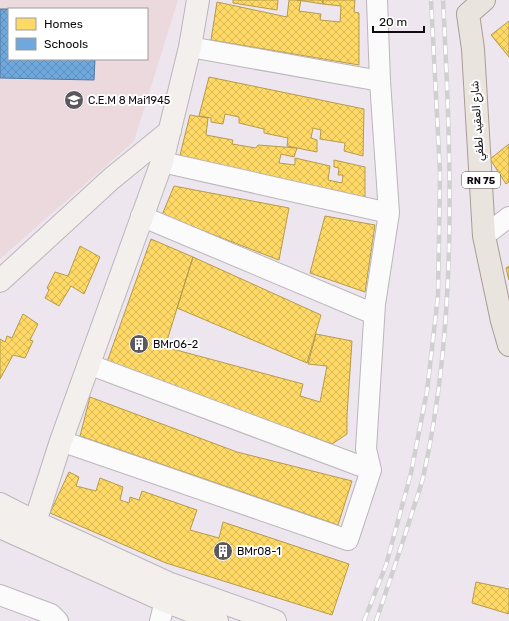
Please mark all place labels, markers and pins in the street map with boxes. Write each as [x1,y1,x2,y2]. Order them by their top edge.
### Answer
school or university icon: C.E.M 8 Mai1945 [63,89,85,111]
place label: C.E.M 8 Mai1945 [88,94,171,107]
building icon: BMr06-2 [128,333,150,355]
place label: BMr06-2 [153,338,198,351]
building icon: BMr08-1 [212,540,234,562]
place label: BMr08-1 [237,545,281,558]

